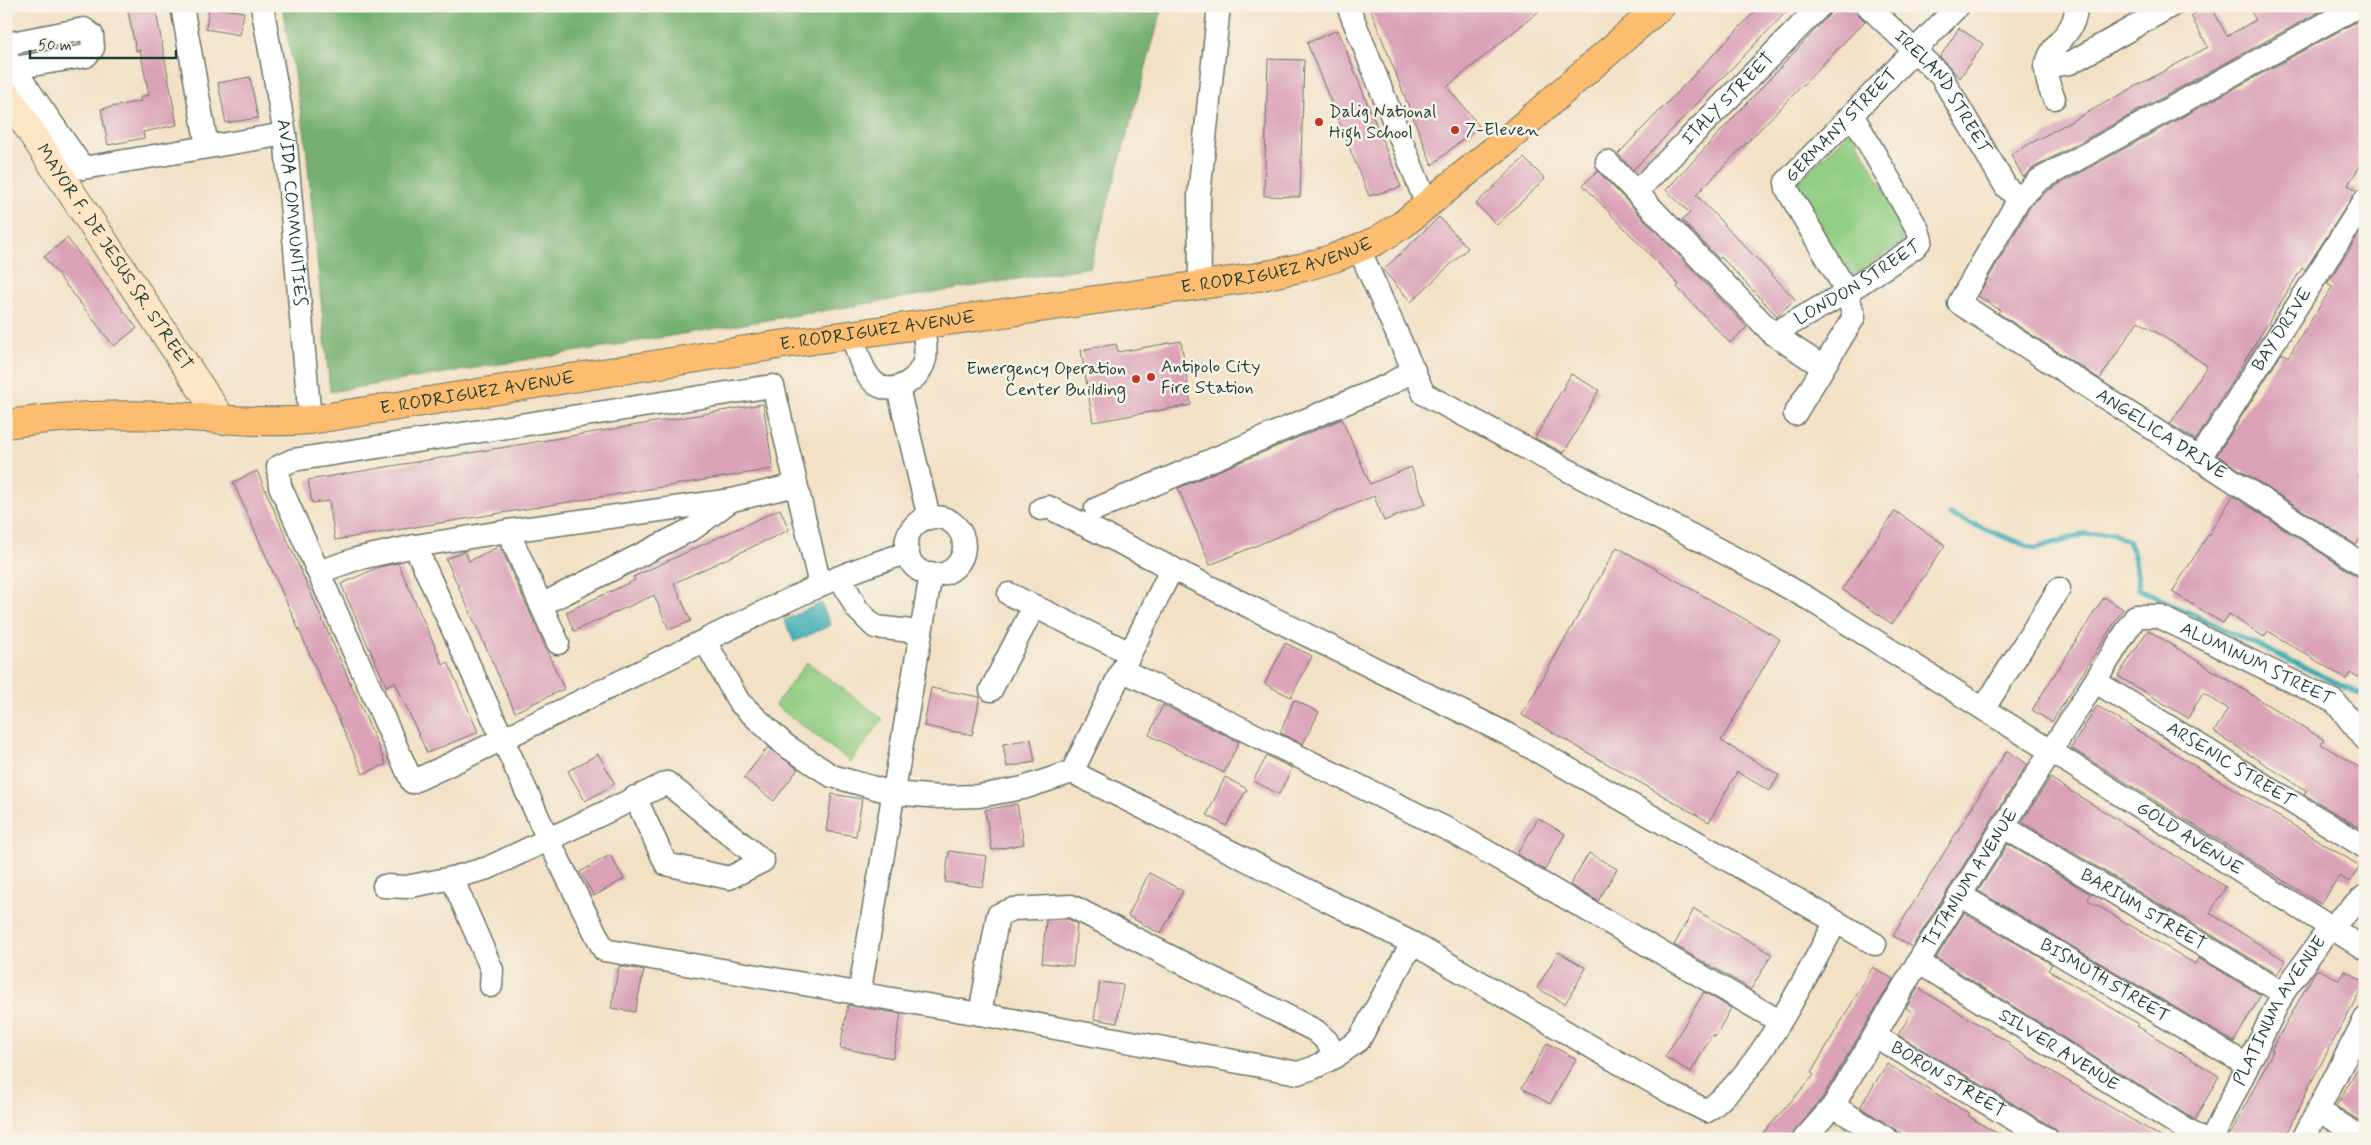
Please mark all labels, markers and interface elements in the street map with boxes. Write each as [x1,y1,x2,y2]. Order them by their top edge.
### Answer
street label: IRELAND STREET [1889,25,1997,159]
scale bar [30,28,176,60]
text: 50 m [38,36,72,56]
street label: ITALY STREET [1677,47,1779,151]
street label: GERMANY STREET [1780,63,1903,188]
place label: Dalig National High School [1329,100,1436,147]
marker: Dalig National High School [1313,116,1325,128]
street label: AVIDA COMMUNITIES [271,117,312,307]
place label: 7-Eleven [1465,118,1539,142]
marker: 7-Eleven [1449,124,1461,136]
street label: MAYOR F. DE JESUS SR. STREET [30,139,198,375]
street label: E. RODRIGUEZ AVENUE [1179,232,1376,300]
street label: LONDON STREET [1790,234,1926,331]
street label: BAY DRIVE [2246,283,2318,376]
street label: E. RODRIGUEZ AVENUE [778,305,977,357]
place label: Antipolo City Fire Station [1161,355,1260,400]
place label: Emergency Operation Center Building [966,357,1126,403]
street label: E. RODRIGUEZ AVENUE [378,366,577,421]
marker: Antipolo City Fire Station [1145,371,1157,383]
marker: Emergency Operation Center Building [1130,373,1142,385]
street label: ANGELICA DRIVE [2091,383,2231,485]
street label: ALUMINUM STREET [2176,617,2338,712]
street label: ARSENIC STREET [2162,716,2300,813]
street label: GOLD AVENUE [2132,796,2248,881]
street label: TITANIUM AVENUE [1918,804,2024,953]
street label: BARIUM STREET [2076,863,2210,956]
street label: PLATINUM AVENUE [2228,931,2332,1090]
street label: BISMUTH STREET [2035,933,2174,1028]
street label: SILVER AVENUE [1994,1003,2124,1097]
street label: BORON STREET [1886,1036,2010,1123]

